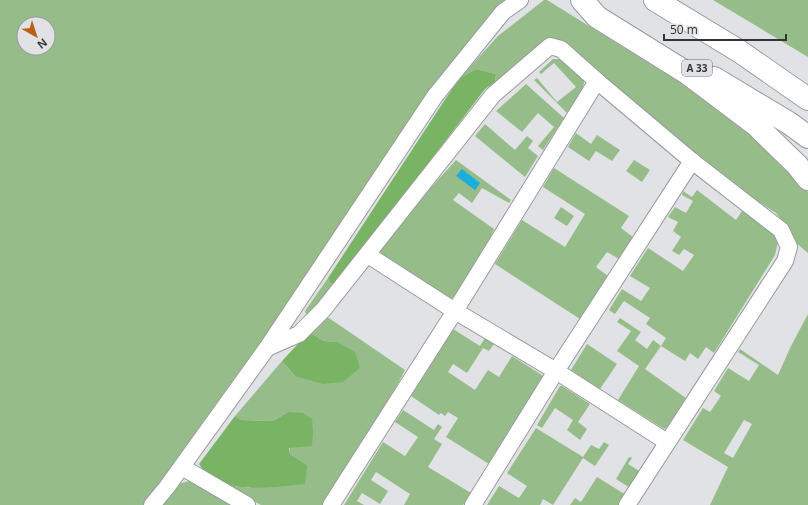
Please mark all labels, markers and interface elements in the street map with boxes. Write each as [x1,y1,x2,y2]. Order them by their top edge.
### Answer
north arrow [16,16,56,56]
scale bar [664,16,786,42]
text: 50 m [670,21,698,38]
text: N [34,36,51,53]
road number: A 33 [682,60,712,76]

